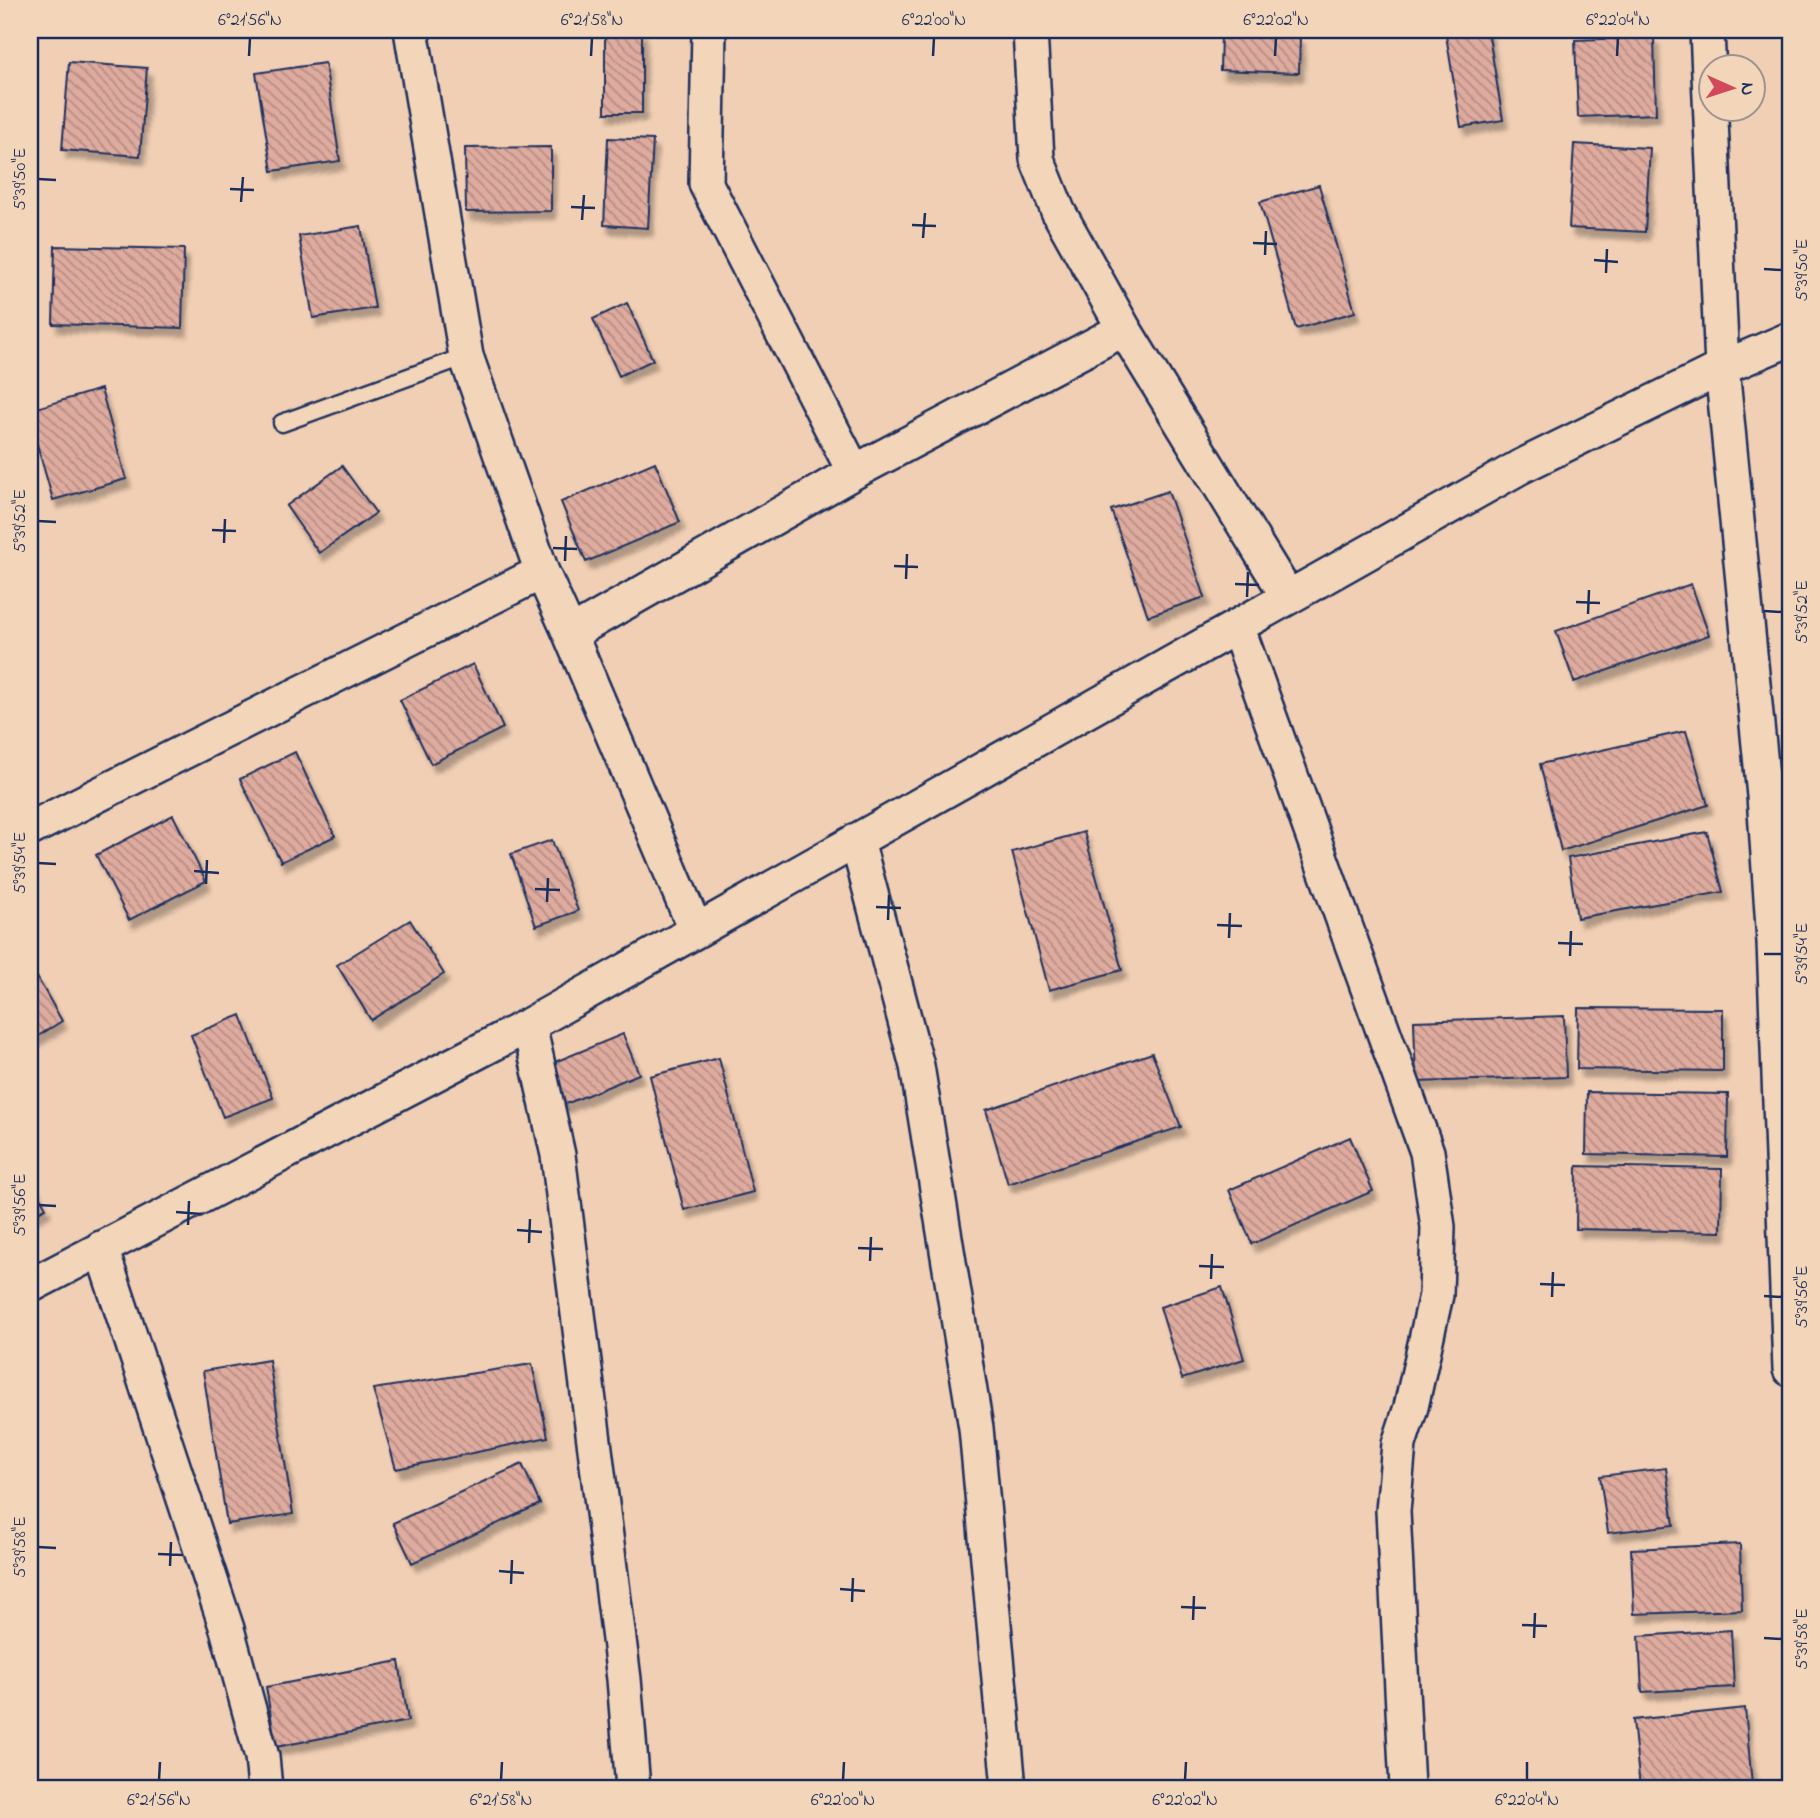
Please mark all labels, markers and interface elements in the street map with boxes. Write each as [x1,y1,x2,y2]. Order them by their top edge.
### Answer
text: 6°21'56"N [218,8,282,34]
text: 6°21'58"N [561,8,623,34]
text: 6°22'00"N [902,8,966,34]
text: 6°22'02"N [1243,8,1309,34]
text: 6°22'04"N [1586,8,1650,34]
north arrow [1698,52,1768,122]
text: N [1733,82,1760,96]
text: 5°39'50"E [8,147,34,211]
text: 5°39'50"E [1790,238,1816,302]
text: 5°39'52"E [8,489,34,553]
text: 5°39'52"E [1790,580,1816,644]
text: 5°39'54"E [8,832,34,894]
text: 5°39'54"E [1790,923,1816,985]
text: 5°39'56"E [8,1173,34,1237]
text: 5°39'56"E [1790,1265,1816,1329]
text: 5°39'58"E [8,1516,34,1578]
text: 5°39'58"E [1790,1608,1816,1670]
text: 6°21'56"N [127,1788,191,1814]
text: 6°21'58"N [470,1788,532,1814]
text: 6°22'00"N [811,1788,875,1814]
text: 6°22'02"N [1152,1788,1218,1814]
text: 6°22'04"N [1495,1788,1559,1814]

